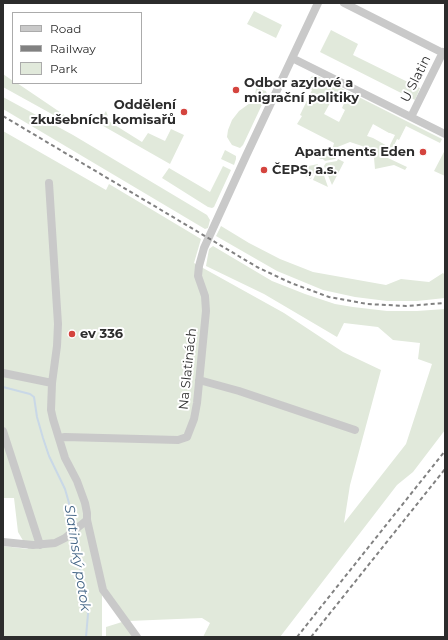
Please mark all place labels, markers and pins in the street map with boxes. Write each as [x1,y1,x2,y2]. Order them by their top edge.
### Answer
place label: Odbor azylové a migrační politiky [244,75,359,106]
marker: Odbor azylové a migrační politiky [231,85,241,95]
place label: Oddělení zkušebních komisařů [31,97,176,128]
marker: Oddělení zkušebních komisařů [179,107,189,117]
place label: Apartments Eden [295,144,415,160]
marker: Apartments Eden [418,147,428,157]
place label: ČEPS, a.s. [272,162,337,178]
marker: ČEPS, a.s. [259,165,269,175]
place label: ev 336 [80,326,123,342]
marker: ev 336 [67,329,77,339]

